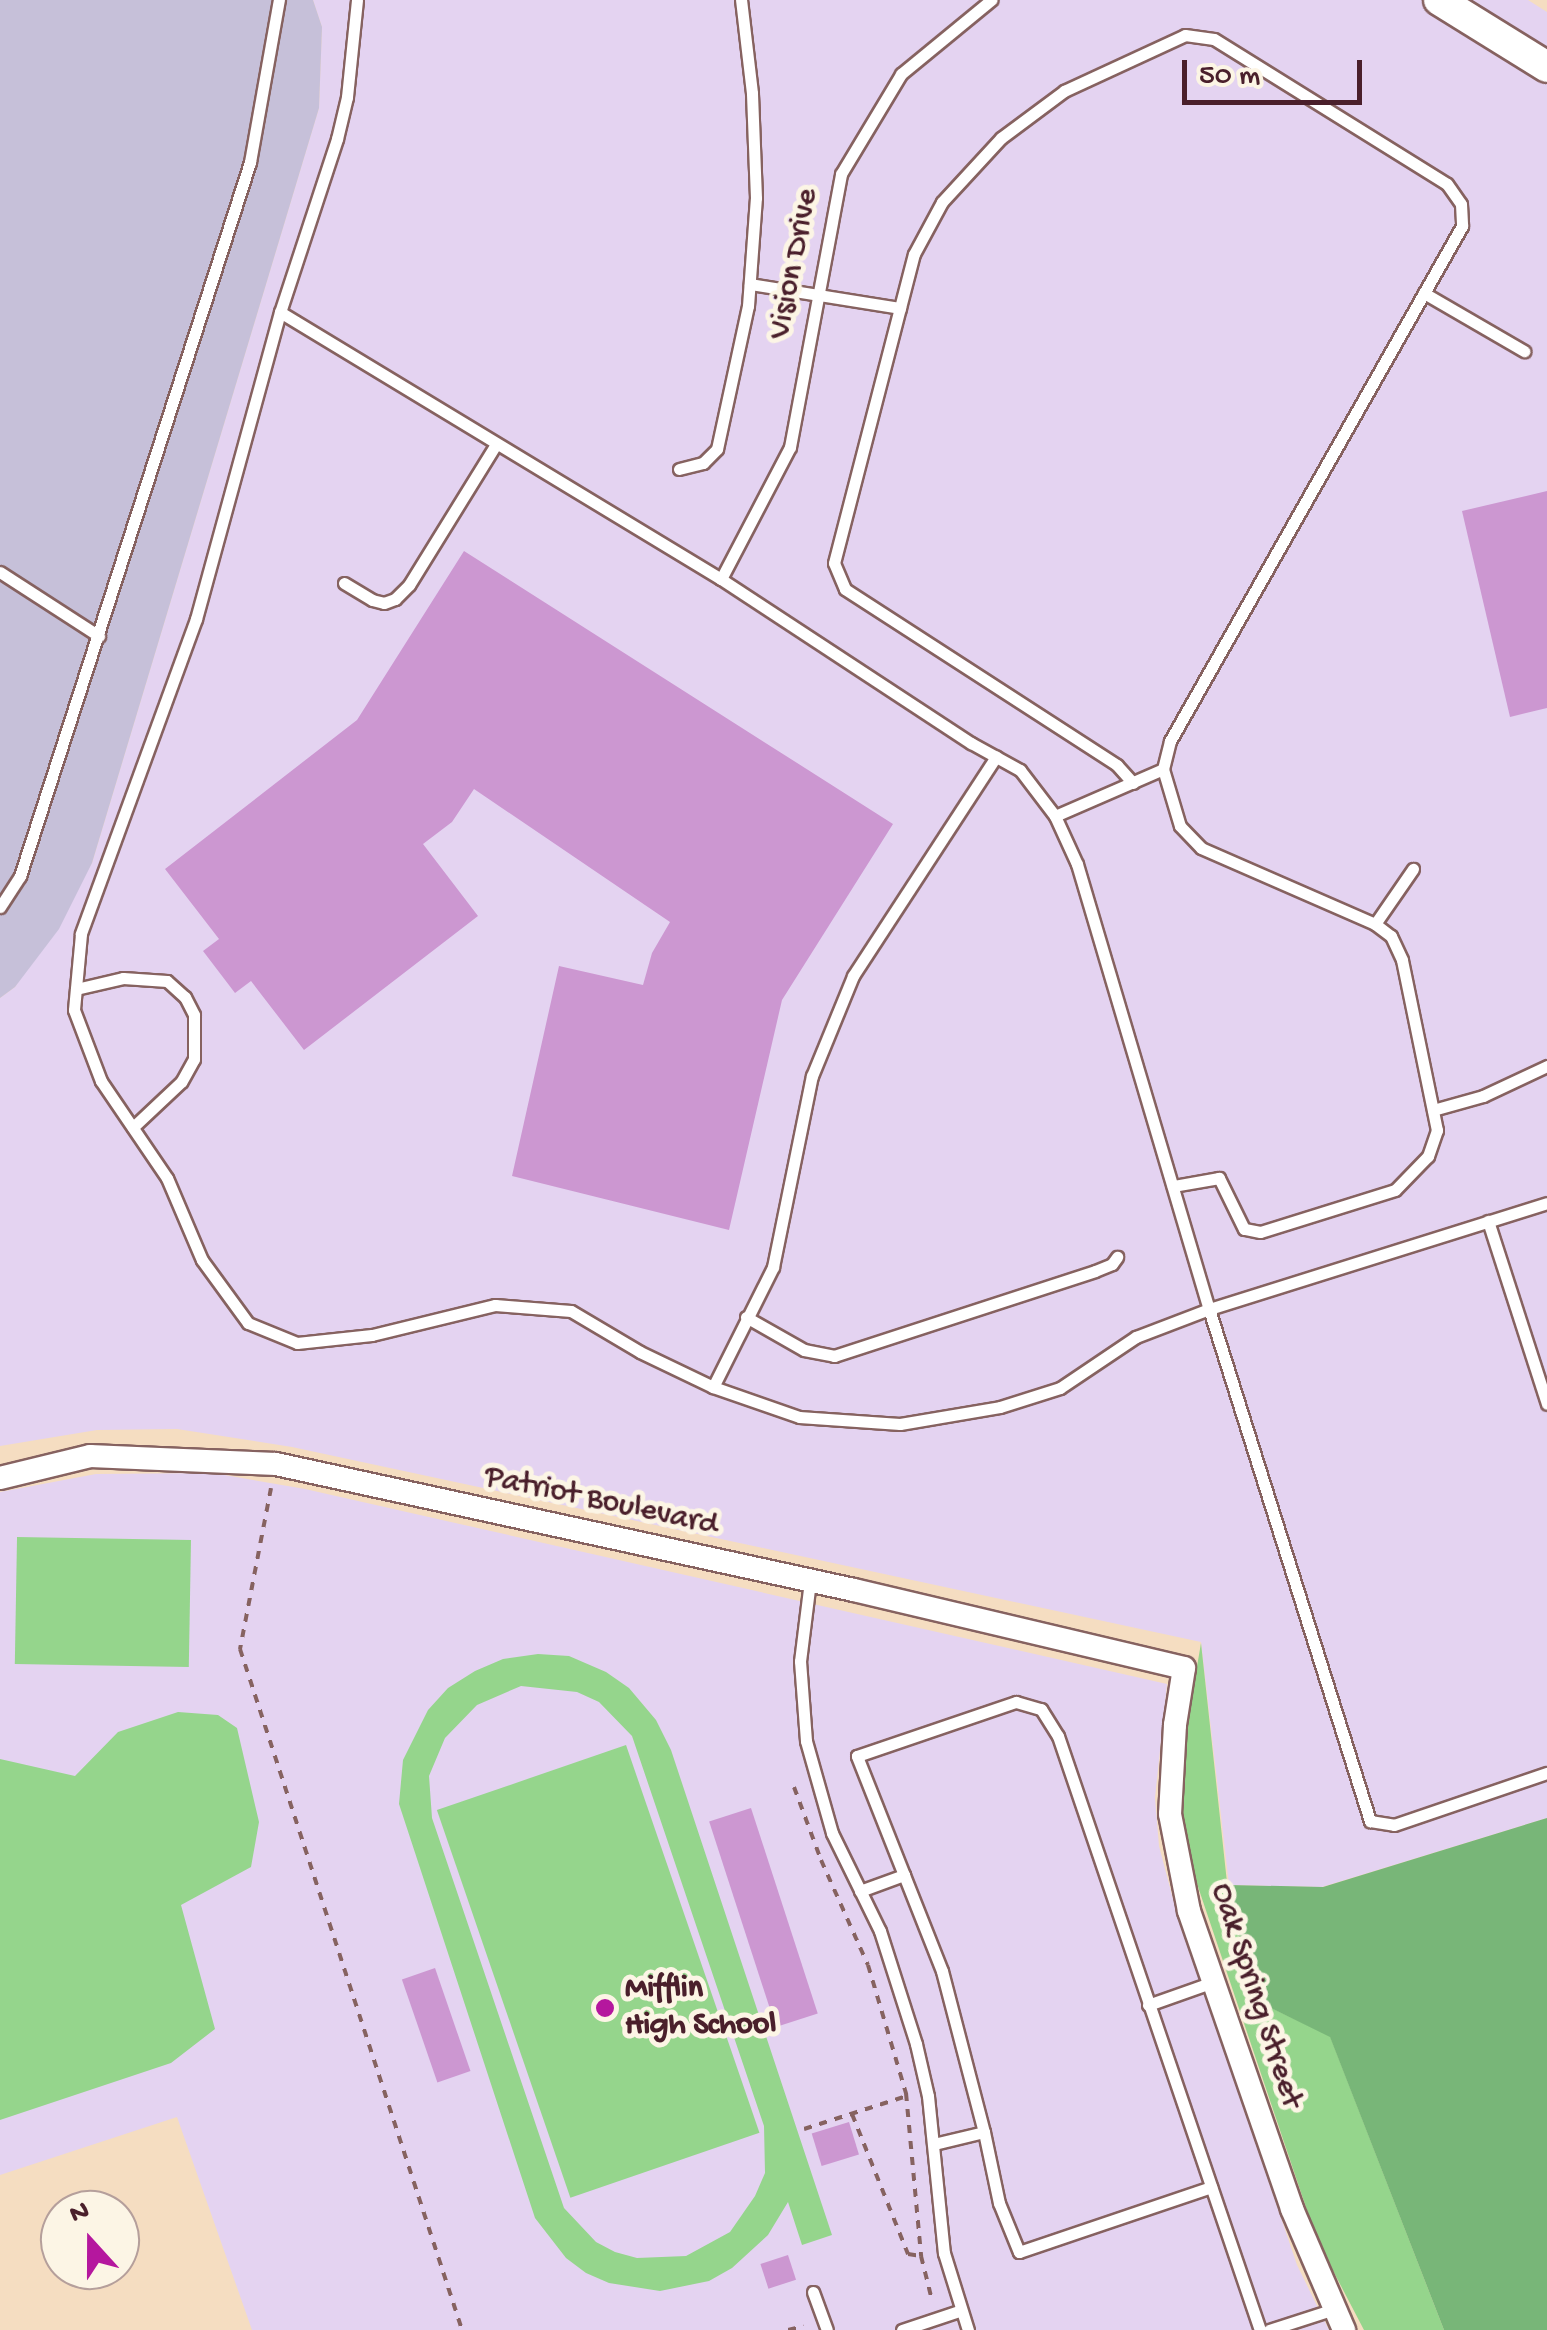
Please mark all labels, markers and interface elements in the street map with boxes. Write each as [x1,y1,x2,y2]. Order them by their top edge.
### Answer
scale bar [1187,40,1367,102]
text: 50 m [1199,60,1260,95]
street label: Vision Drive [762,185,828,343]
street label: Patriot Boulevard [481,1459,721,1545]
street label: Oak Spring Street [1201,1879,1309,2113]
place label: Mifflin High School [625,1971,776,2046]
marker: Mifflin High School [594,1997,616,2019]
north arrow [40,2190,140,2290]
text: N [65,2195,94,2232]

